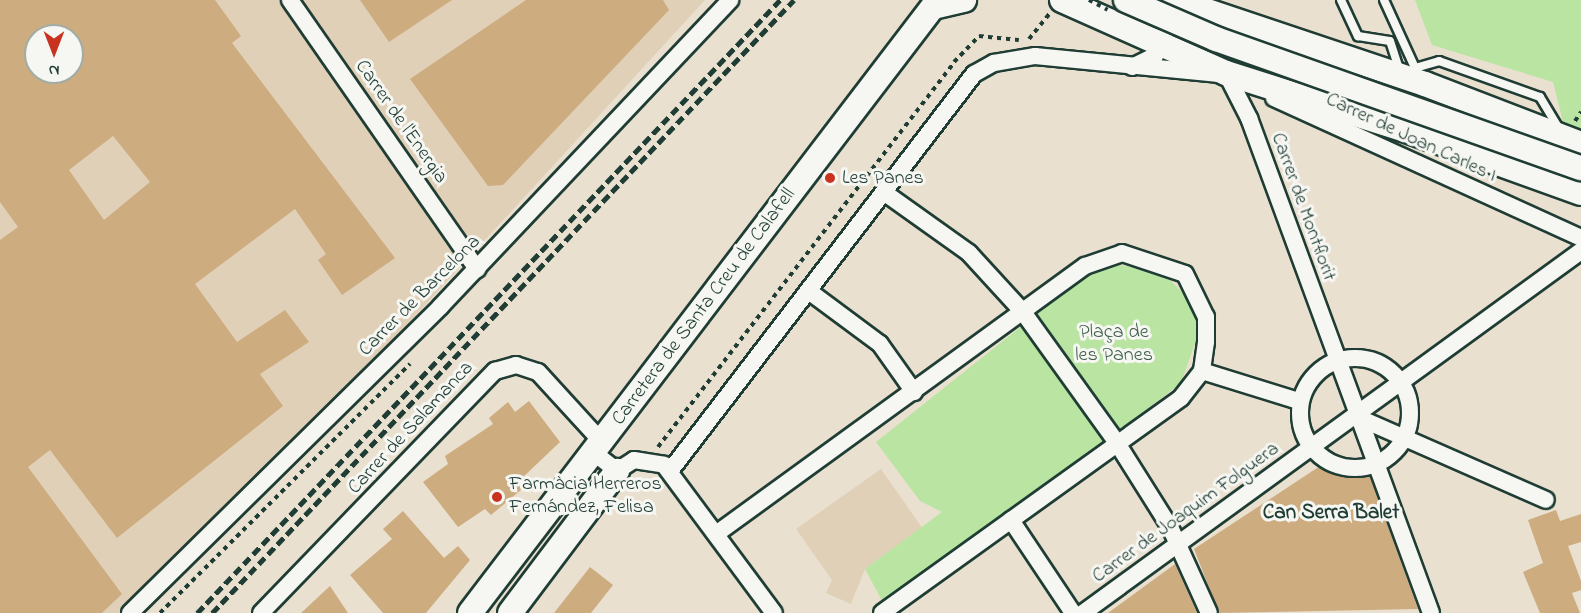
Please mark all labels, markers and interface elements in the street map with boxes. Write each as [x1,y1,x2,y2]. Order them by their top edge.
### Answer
north arrow [24,24,84,84]
street label: Carrer de l'Energia [349,56,453,188]
text: N [49,58,59,82]
street label: Carrer de Joan Carles I [1322,88,1500,188]
street label: Carrer de Montflorit [1265,130,1341,284]
place label: Les Panes [842,166,924,190]
marker: Les Panes [823,171,837,185]
street label: Carretera de Santa Creu de Calafell [607,184,801,430]
street label: Carrer de Barcelona [354,230,486,362]
park label: Plaça de les Panes [1075,321,1153,368]
street label: Carrer de Salamanca [343,356,479,500]
street label: Carrer de Joaquim Folguera [1088,437,1284,589]
place label: Farmàcia Herreros Fernández, Felisa [509,473,662,520]
marker: Farmàcia Herreros Fernández, Felisa [490,490,504,504]
district label: Can Serra Balet [1263,500,1399,526]

